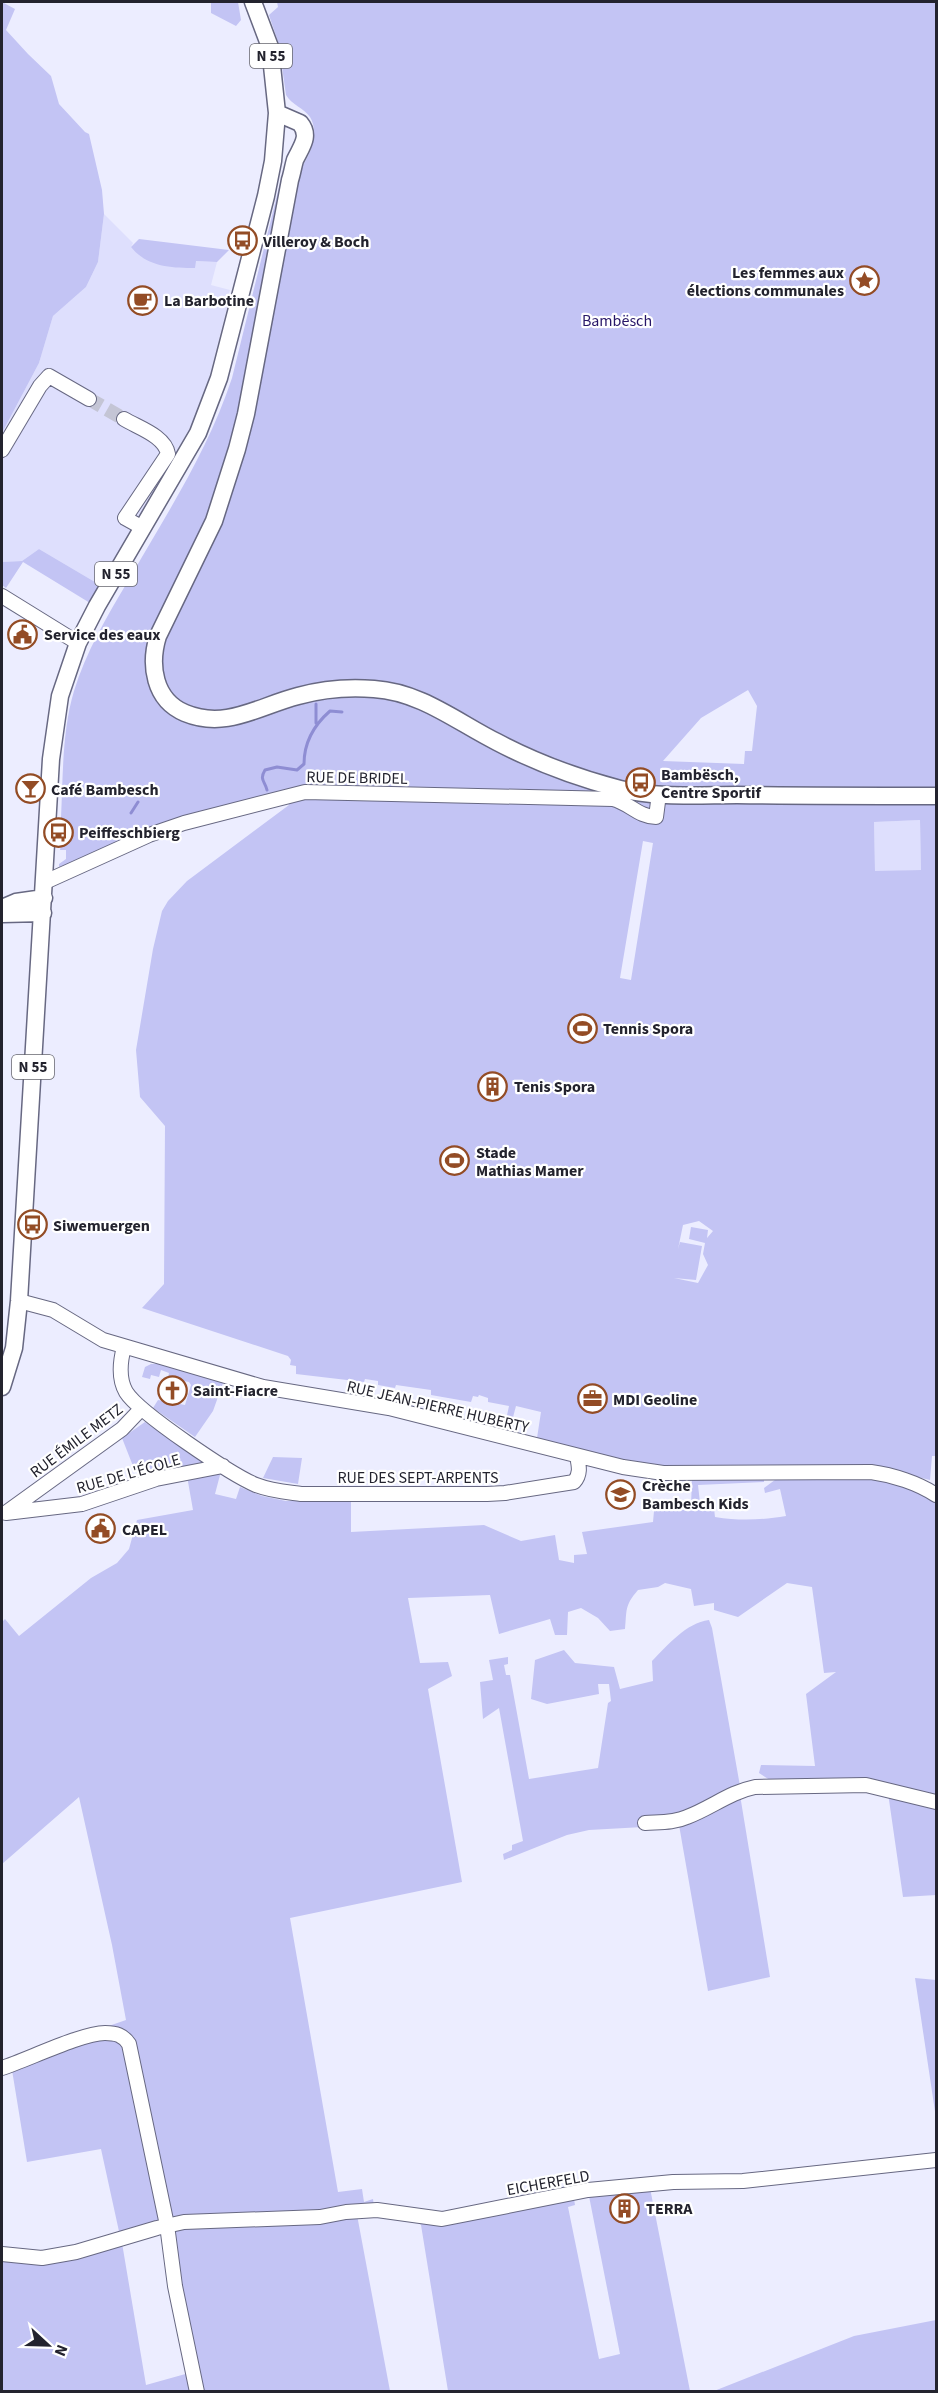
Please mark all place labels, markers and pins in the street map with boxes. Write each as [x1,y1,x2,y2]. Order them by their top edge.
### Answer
bus stop icon: Villeroy & Boch [226,225,258,257]
place label: Villeroy & Boch [262,231,369,253]
place label: Les femmes aux élections communales [687,262,844,302]
place icon: Les femmes aux élections communales [849,265,881,297]
cafe icon: La Barbotine [127,284,159,316]
place label: La Barbotine [164,290,254,312]
public building icon: Service des eaux [7,618,39,650]
place label: Service des eaux [44,624,161,646]
place label: Bambësch, Centre Sportif [661,764,761,804]
bus stop icon: Bambësch, Centre Sportif [624,767,656,799]
bar icon: Café Bambesch [14,773,46,805]
place label: Café Bambesch [51,779,159,801]
bus stop icon: Peiffeschbierg [42,816,74,848]
place label: Peiffeschbierg [79,822,180,844]
sports icon: Tennis Spora [566,1012,598,1044]
place label: Tennis Spora [603,1018,693,1040]
building icon: Tenis Spora [477,1070,509,1102]
place label: Tenis Spora [514,1076,595,1098]
place label: Stade Mathias Mamer [476,1142,584,1182]
sports icon: Stade Mathias Mamer [439,1145,471,1177]
bus stop icon: Siwemuergen [16,1209,48,1241]
place label: Siwemuergen [53,1215,150,1237]
church icon: Saint-Fiacre [156,1374,188,1406]
place label: Saint-Fiacre [193,1380,278,1402]
office icon: MDI Geoline [576,1383,608,1415]
place label: MDI Geoline [613,1389,697,1411]
place label: Crèche Bambesch Kids [642,1475,749,1515]
school or university icon: Crèche Bambesch Kids [605,1478,637,1510]
public building icon: CAPEL [85,1513,117,1545]
place label: CAPEL [122,1519,167,1541]
building icon: TERRA [609,2192,641,2224]
place label: TERRA [646,2198,693,2220]

